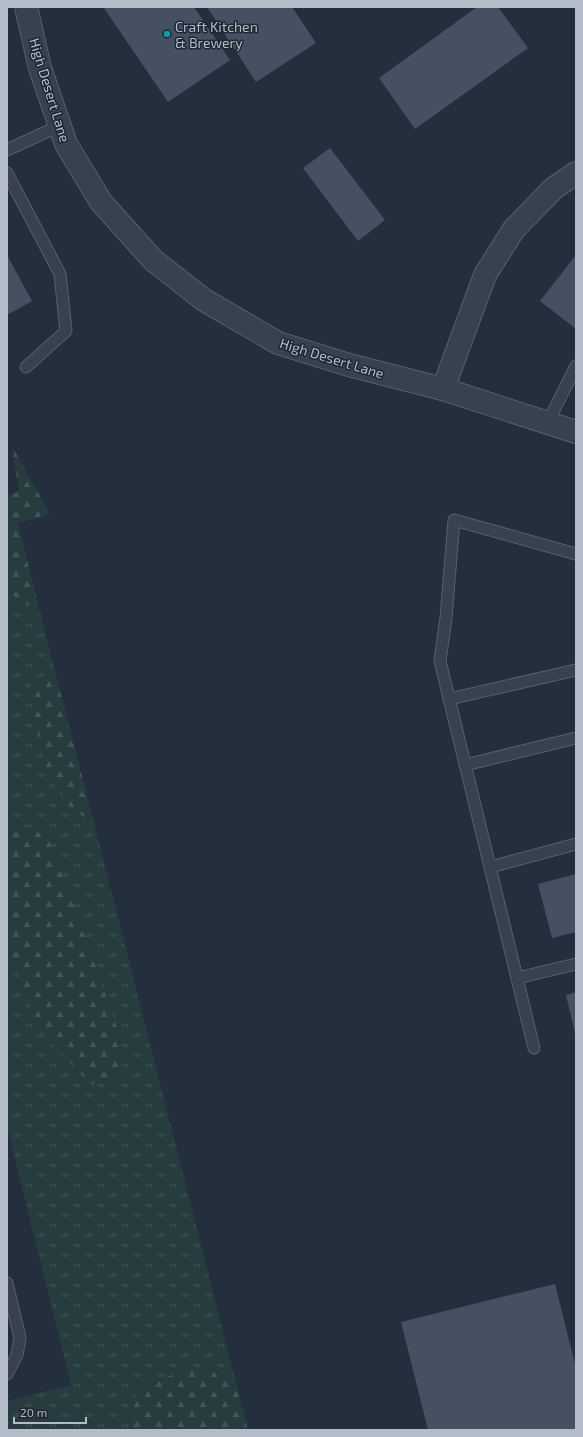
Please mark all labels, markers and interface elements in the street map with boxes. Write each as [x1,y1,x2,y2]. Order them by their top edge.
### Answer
place label: Craft Kitchen & Brewery [175,18,258,51]
marker: Craft Kitchen & Brewery [162,29,172,39]
street label: High Desert Lane [26,36,74,144]
street label: High Desert Lane [278,334,386,382]
scale bar [14,1399,86,1425]
text: 20 m [20,1405,47,1419]

